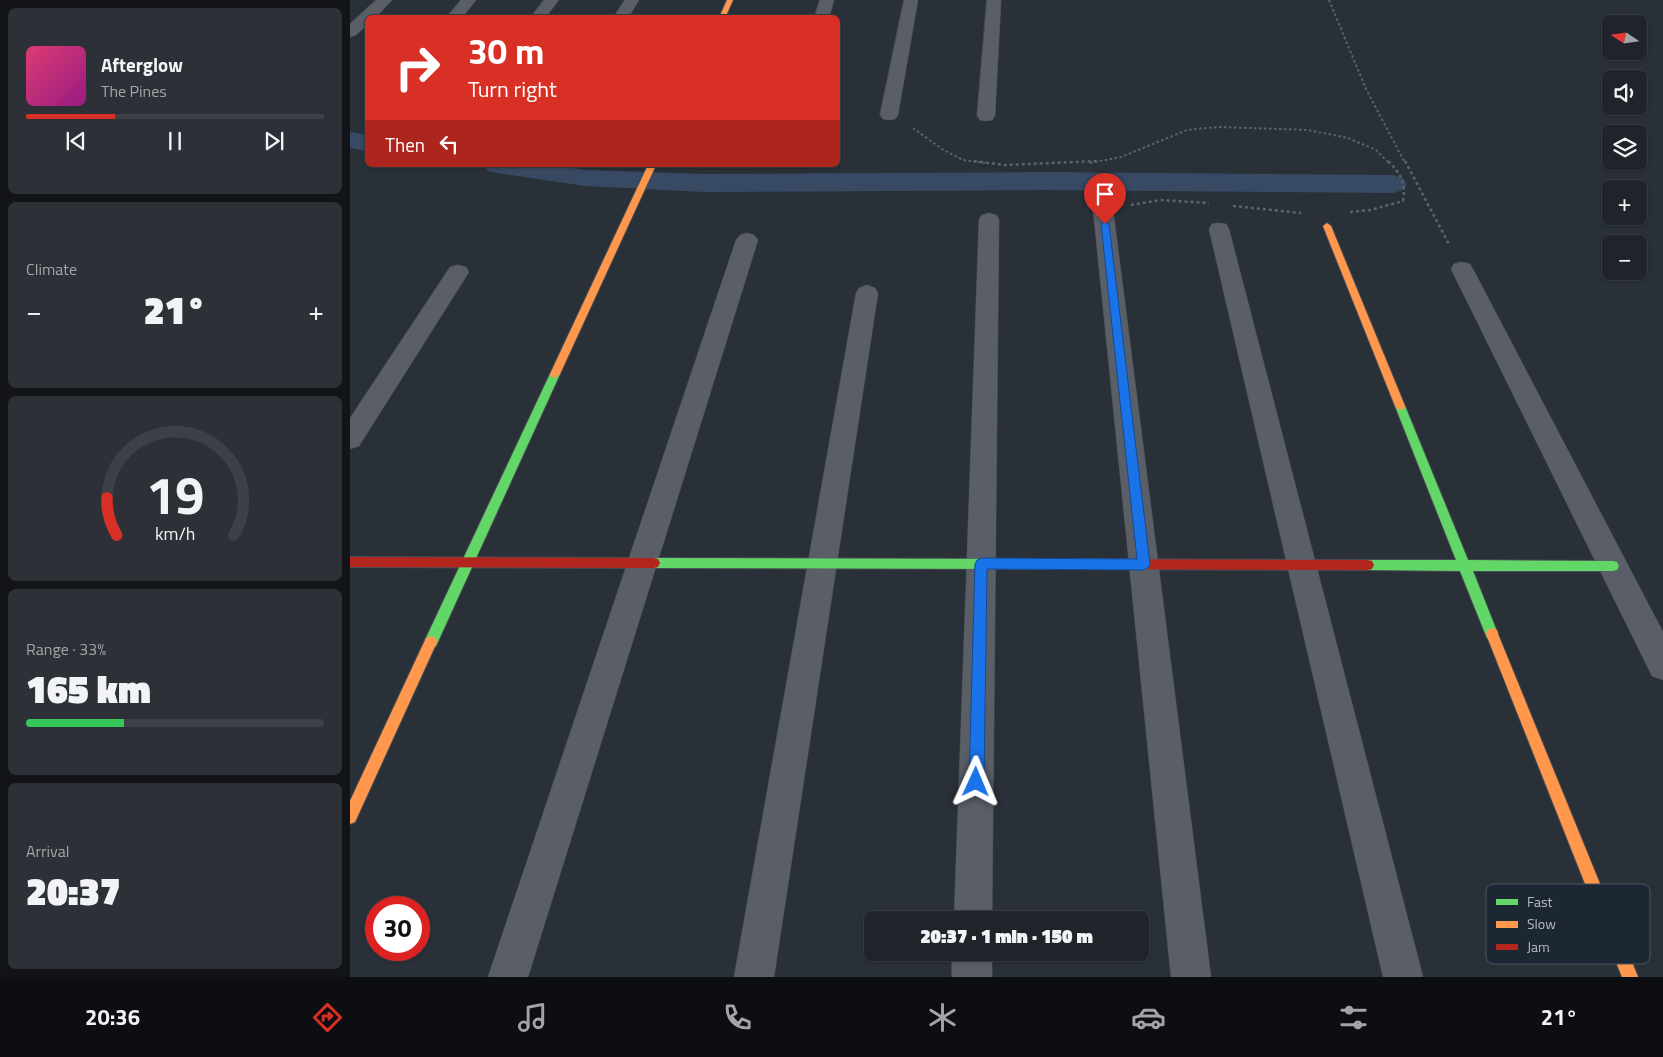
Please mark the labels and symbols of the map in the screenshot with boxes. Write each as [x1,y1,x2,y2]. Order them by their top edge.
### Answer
north arrow [1602,15,1648,60]
pin [1084,173,1126,224]
position arrow [949,755,1001,807]
legend [1486,884,1650,964]
text: Fast [1527,891,1552,912]
speed limit sign: 30 [365,896,430,961]
text: Slow [1527,913,1556,934]
text: Jam [1527,936,1550,957]

